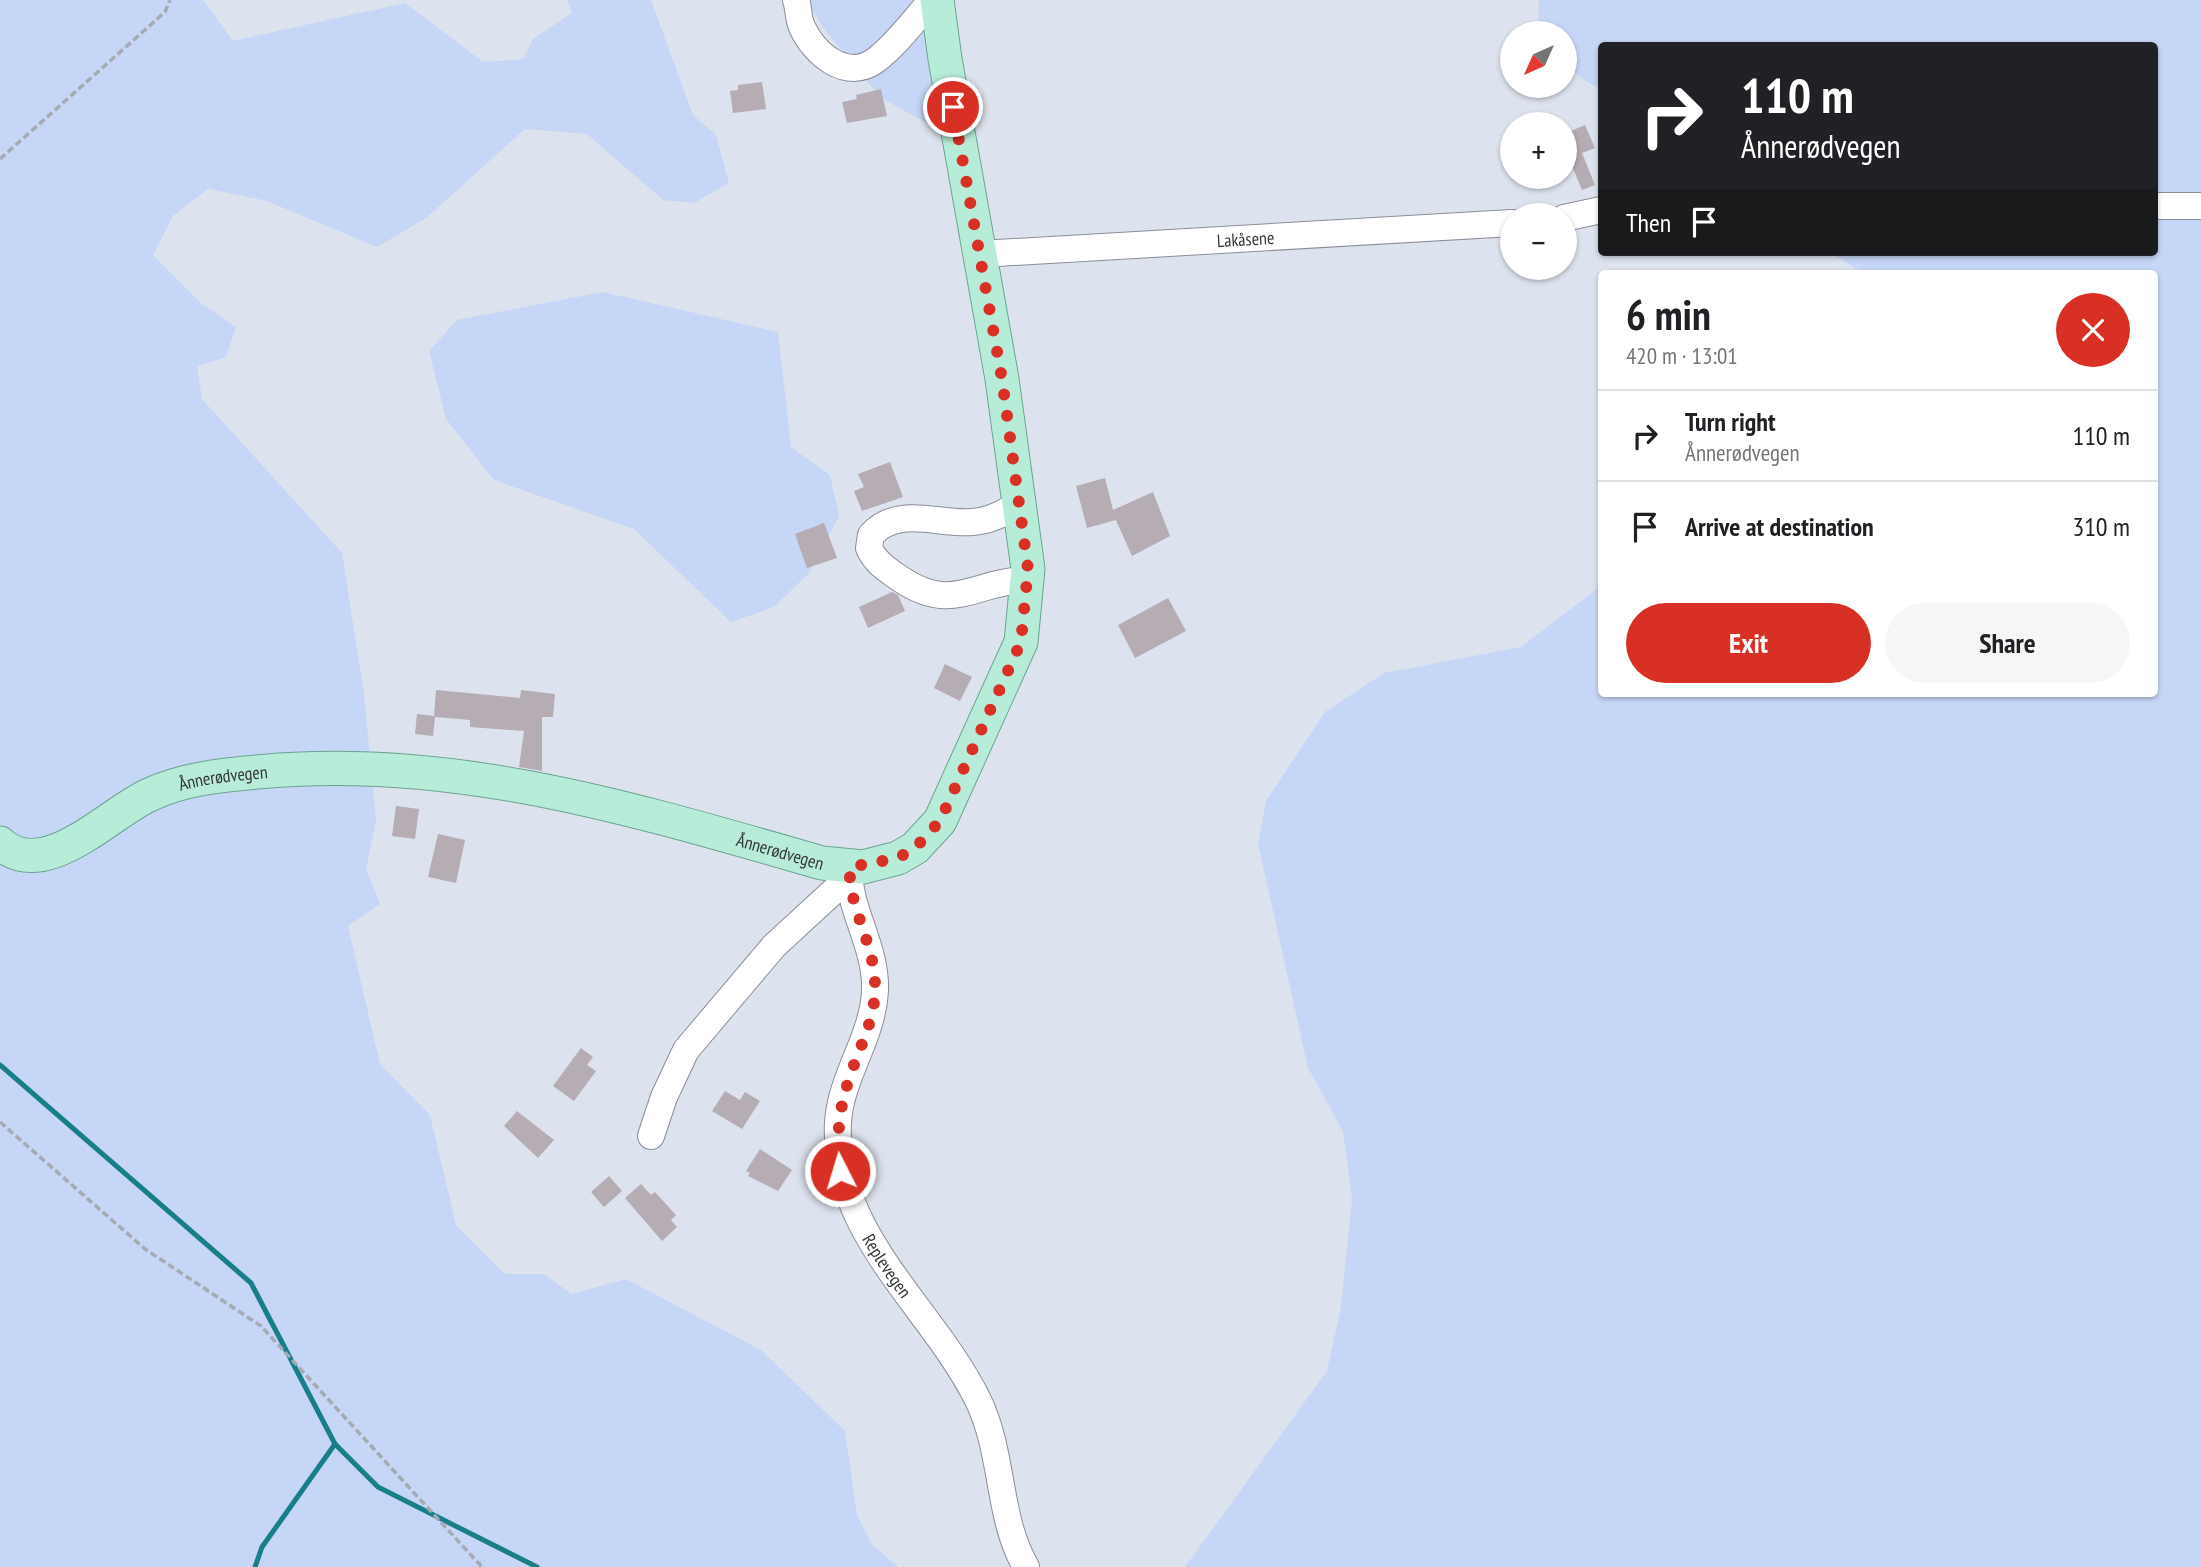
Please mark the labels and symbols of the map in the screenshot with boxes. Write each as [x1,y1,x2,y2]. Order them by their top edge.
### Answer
north arrow [1500,21,1577,98]
pin [923,77,983,137]
street label: Lakåsene [1216,225,1275,252]
street label: Ånnerødvegen [176,760,268,795]
street label: Ånnerødvegen [734,828,827,874]
position arrow [803,1134,877,1208]
street label: Replevegen [858,1230,917,1302]

